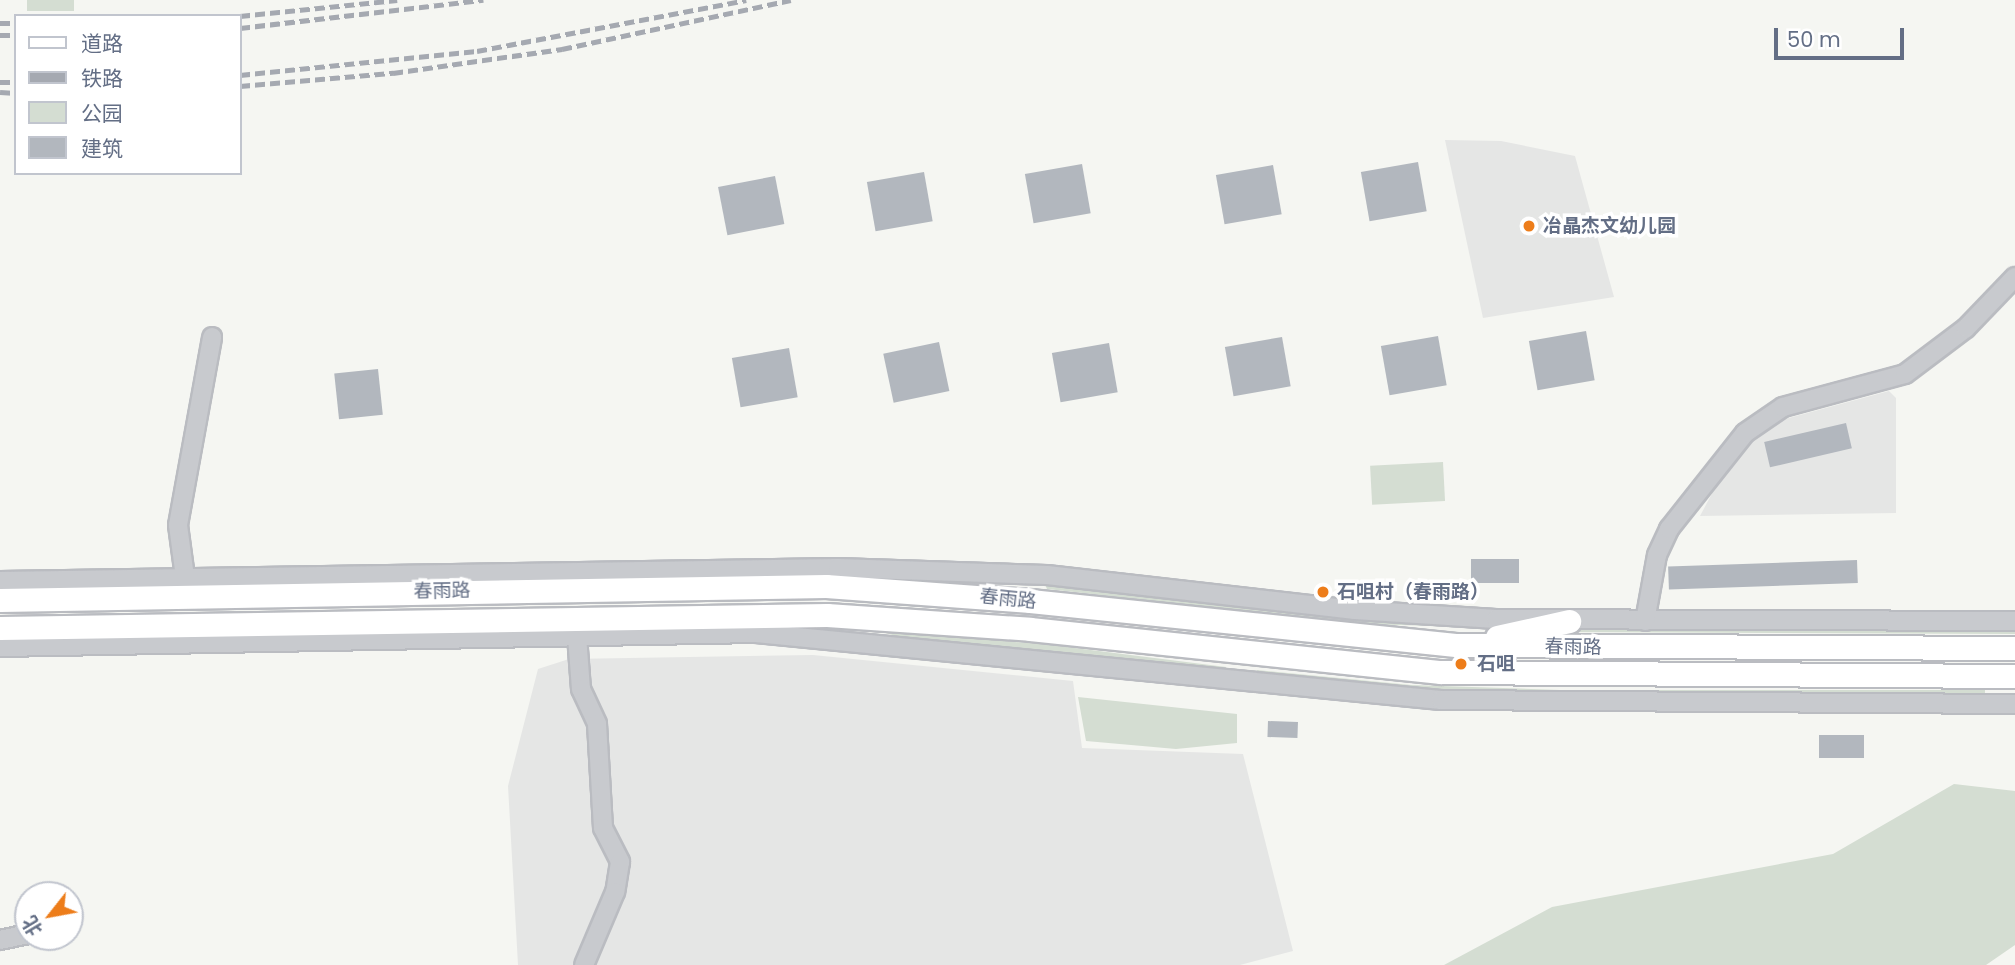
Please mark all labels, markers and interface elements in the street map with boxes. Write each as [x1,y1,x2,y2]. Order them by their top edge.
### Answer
legend [14,14,242,175]
scale bar [1777,14,1906,58]
text: 50 m [1787,25,1841,54]
text: 道路 [81,29,123,58]
text: 铁路 [81,64,123,93]
text: 公园 [81,99,123,128]
text: 建筑 [81,134,123,163]
place label: 冶晶杰文幼儿园 [1543,215,1676,237]
marker: 冶晶杰文幼儿园 [1521,218,1537,234]
street label: 春雨路 [413,579,471,603]
place label: 石咀村（春雨路） [1337,581,1489,603]
marker: 石咀村（春雨路） [1315,584,1331,600]
street label: 春雨路 [978,585,1038,613]
street label: 春雨路 [1544,635,1602,659]
place label: 石咀 [1477,653,1515,675]
marker: 石咀 [1451,654,1471,674]
north arrow [14,881,84,951]
text: 北 [16,911,49,941]

